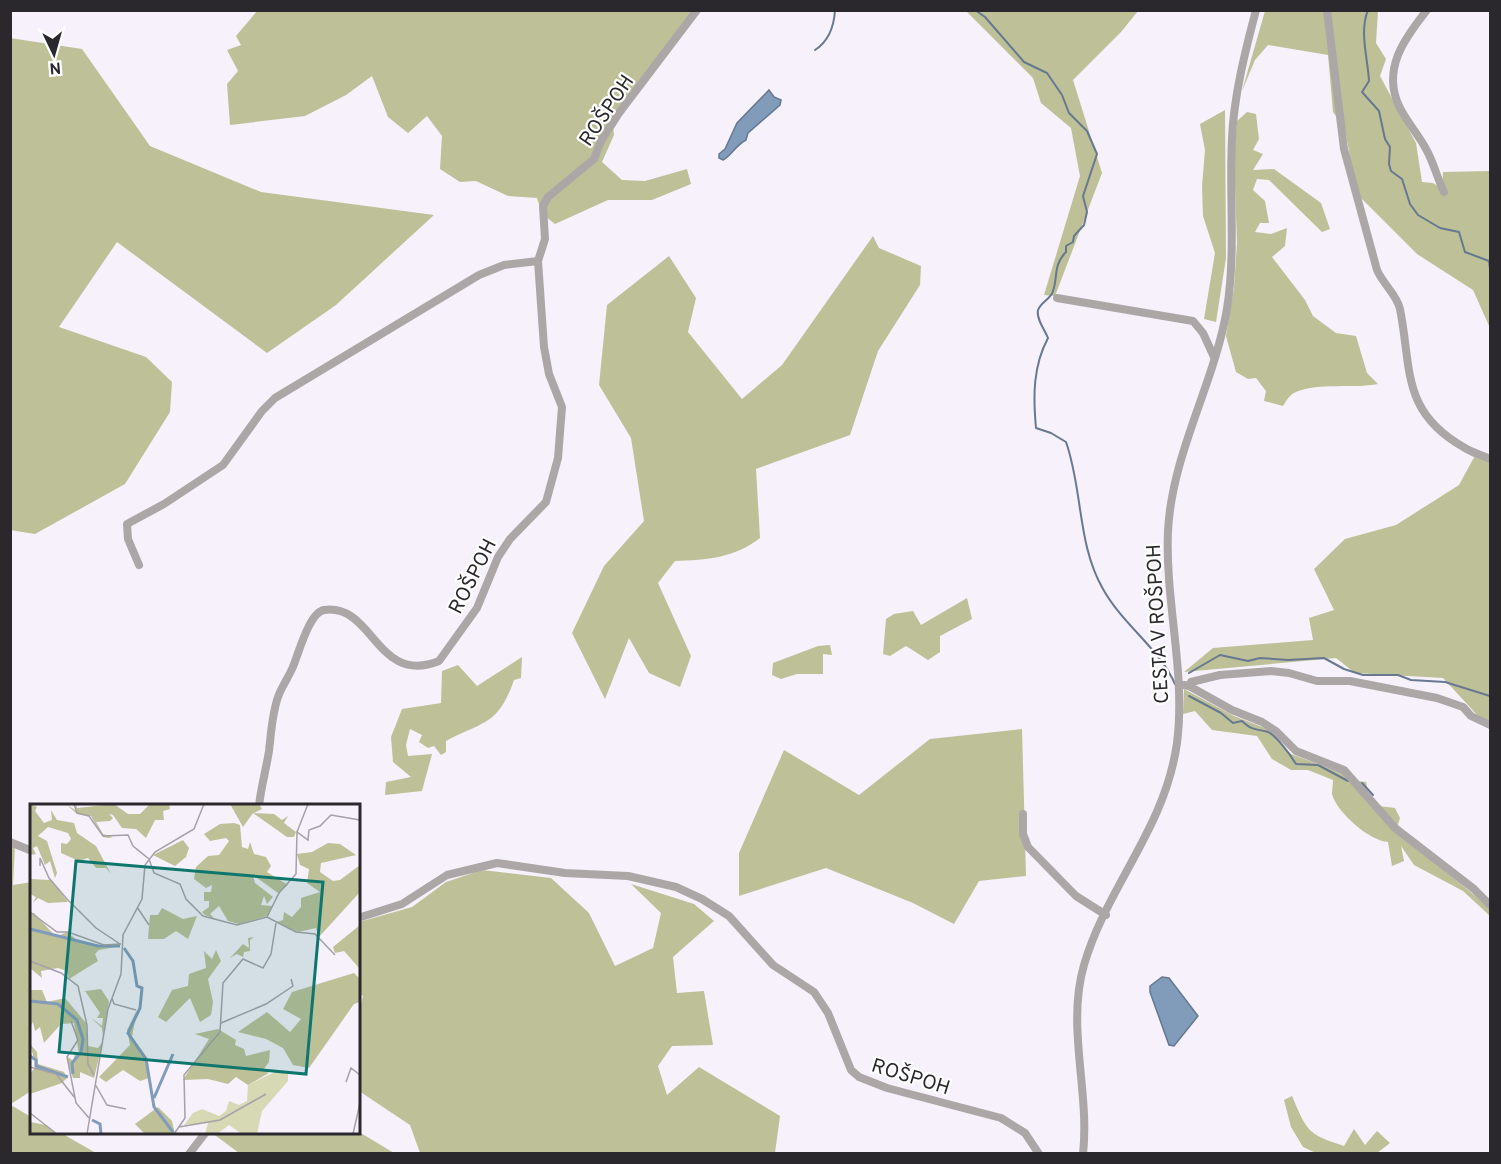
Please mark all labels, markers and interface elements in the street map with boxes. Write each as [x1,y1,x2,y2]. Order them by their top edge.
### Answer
north arrow [24,24,84,84]
text: N [49,56,62,77]
street label: ROŠPOH [573,69,641,152]
street label: ROŠPOH [442,534,504,619]
street label: CESTA V ROŠPOH [1140,543,1176,705]
inset map [30,804,360,1134]
street label: ROŠPOH [868,1052,954,1102]

